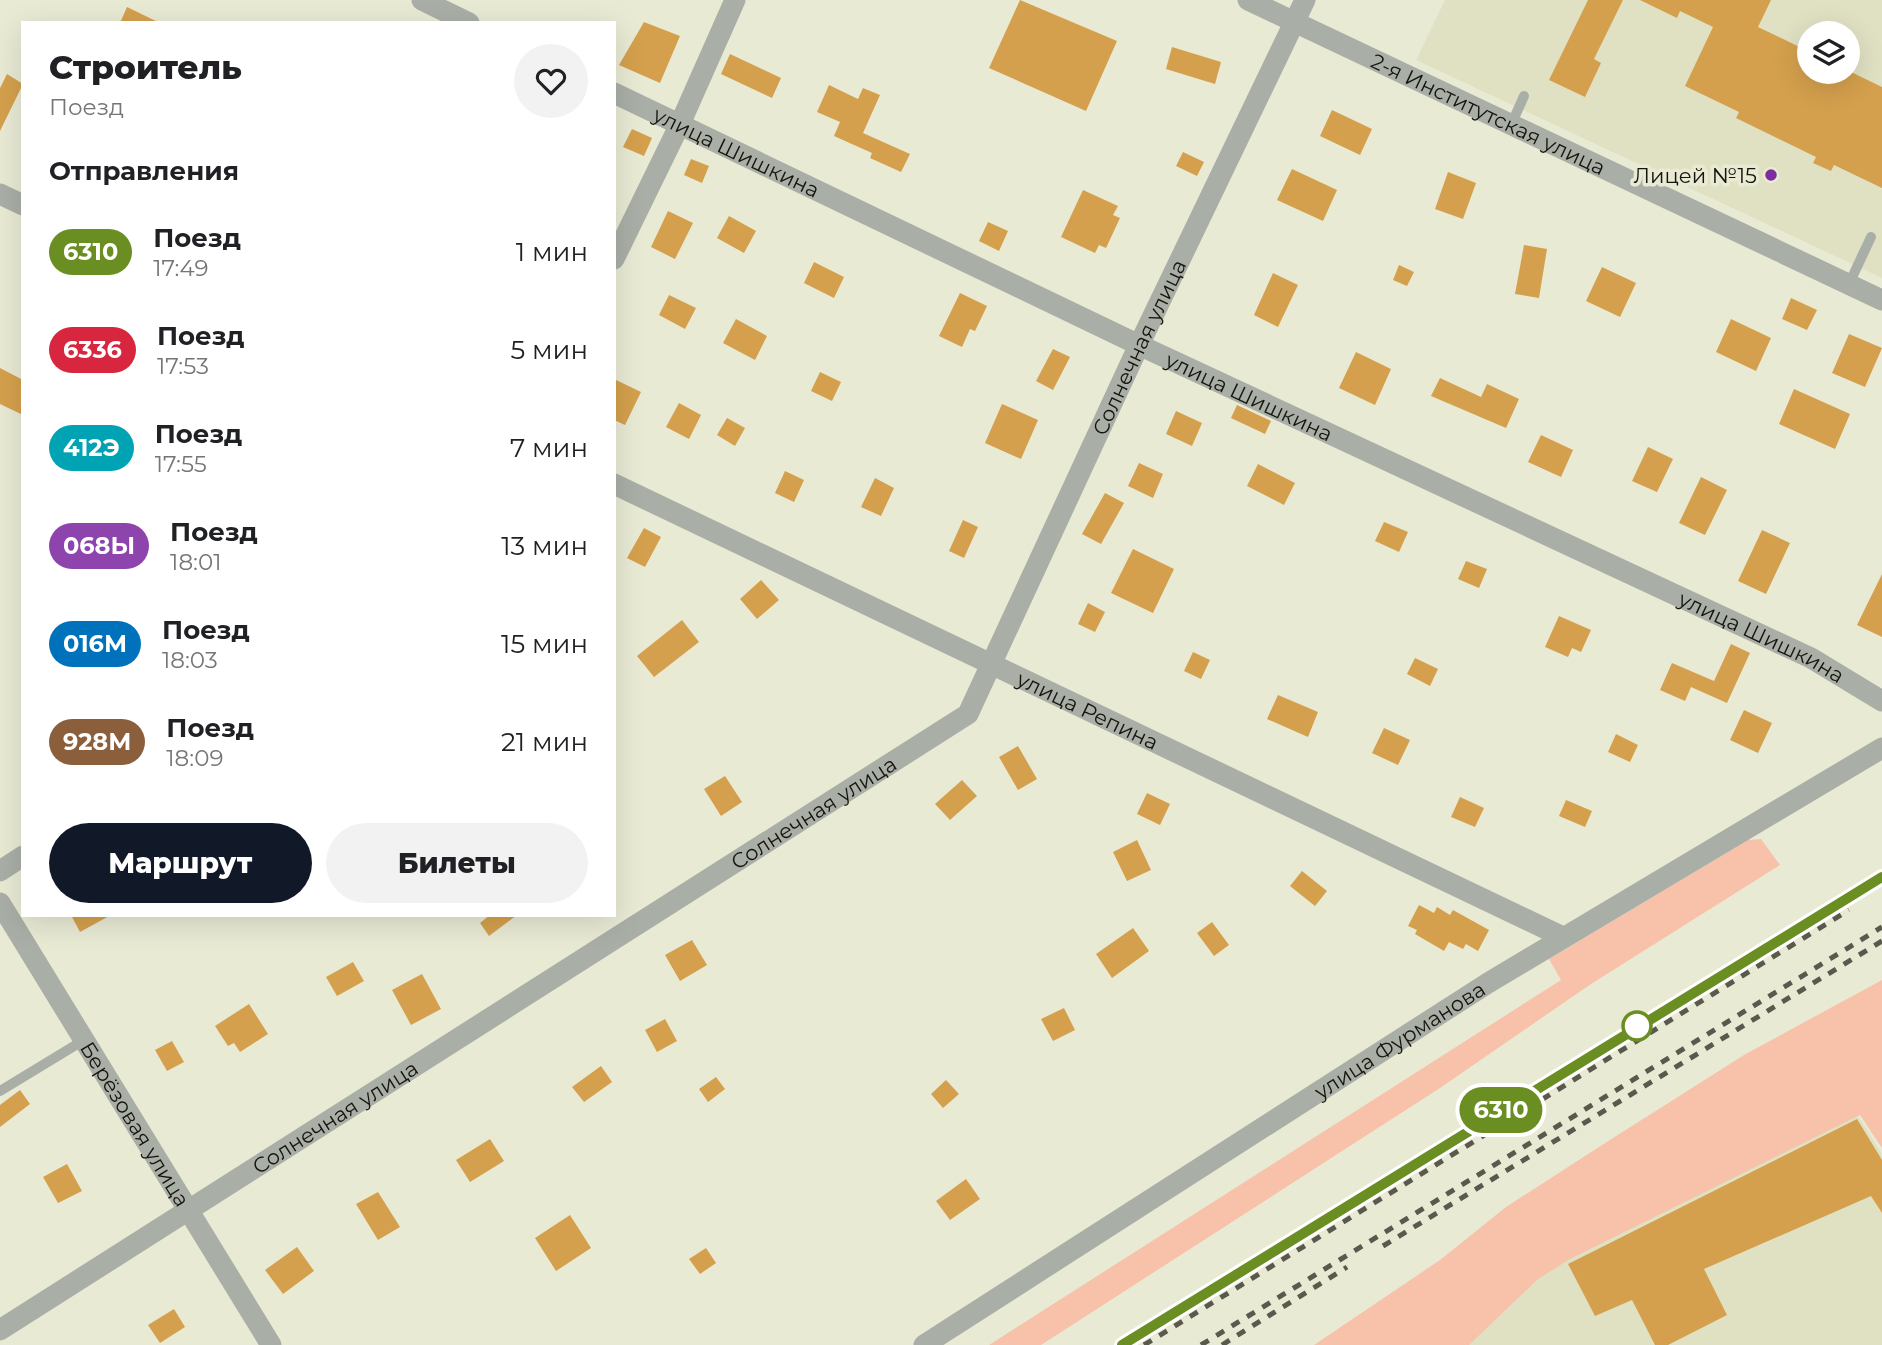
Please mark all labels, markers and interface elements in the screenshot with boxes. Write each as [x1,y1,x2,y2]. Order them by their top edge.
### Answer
map controls [1797,21,1860,84]
button: layers [1797,21,1860,84]
button: heart [514,44,588,118]
text: Строитель [49,47,242,87]
street label: 2-я Институтская улица [1367,48,1610,180]
text: Поезд [49,93,124,121]
street label: улица Шишкина [649,101,824,202]
text: Отправления [49,155,239,187]
place label: Лицей №15 [1634,163,1757,188]
marker: Лицей №15 [1763,167,1779,183]
text: Поезд [153,222,241,254]
text: 1 мин [516,236,588,268]
text: 6310 [63,237,118,266]
text: 17:49 [153,254,209,282]
street label: Солнечная улица [1087,255,1191,439]
text: Поезд [157,320,245,352]
text: 5 мин [510,334,588,366]
text: 6336 [63,335,122,364]
street label: улица Шишкина [1161,346,1337,446]
text: 17:53 [157,352,209,380]
text: Поезд [155,418,242,450]
text: 7 мин [510,432,588,464]
text: 412Э [63,433,120,462]
text: 17:55 [155,450,207,478]
text: Поезд [170,516,258,548]
text: 13 мин [501,530,588,562]
text: 068Ы [63,531,135,560]
text: 18:01 [170,548,222,576]
street label: улица Шишкина [1674,585,1849,688]
text: Поезд [162,614,250,646]
text: 15 мин [501,628,588,660]
text: 016М [63,629,127,658]
text: 18:03 [162,646,218,674]
street label: улица Репина [1012,665,1163,755]
text: Поезд [166,712,254,744]
text: 21 мин [501,726,588,758]
text: 928М [63,727,131,756]
text: 18:09 [166,744,223,772]
street label: Солнечная улица [726,751,901,874]
button: Маршрут [49,823,312,903]
button: Билеты [326,823,588,903]
street label: улица Фурманова [1309,976,1490,1104]
unlabelled marker [1622,1011,1652,1041]
street label: Берёзовая улица [75,1037,195,1211]
street label: Солнечная улица [248,1055,422,1179]
line badge: 6310 [1452,1087,1550,1133]
text: 6310 [1473,1095,1529,1124]

